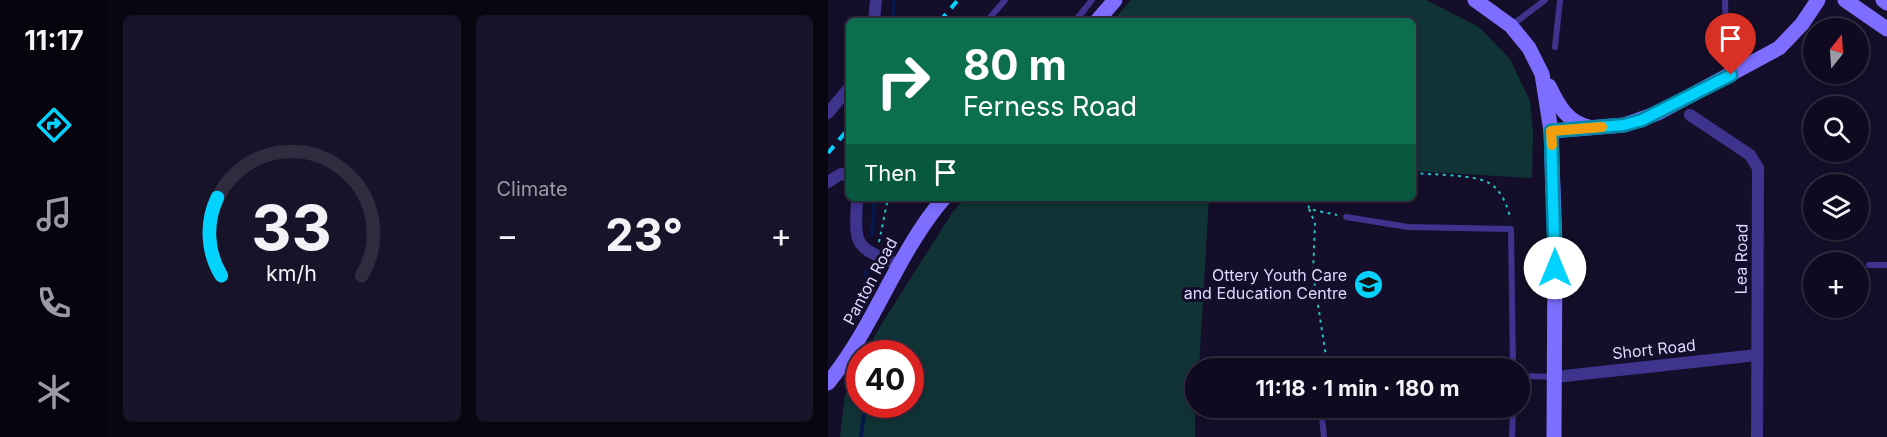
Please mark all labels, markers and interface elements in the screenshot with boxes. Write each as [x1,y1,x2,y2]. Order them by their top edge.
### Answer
pin [1705,13,1756,75]
north arrow [1803,18,1869,84]
map controls [1803,18,1869,318]
icon: arrive [1714,22,1747,55]
text: 11:17 [24,24,84,57]
text: 80 m [963,39,1067,90]
icon: right [864,42,942,120]
text: Ferness Road [963,90,1137,123]
button: search [1803,96,1869,162]
icon: directions [33,104,75,146]
icon: arrive [929,156,962,189]
text: Then [864,160,917,186]
button: layers [1803,174,1869,240]
text: Climate [497,177,568,201]
text: 33 [251,190,332,265]
icon: music [33,193,75,235]
text: 23° [605,207,683,262]
text: − [497,215,518,255]
text: + [770,215,792,255]
street label: Lea Road [1730,224,1752,294]
street label: Panton Road [839,234,901,328]
position arrow [1523,236,1587,300]
button: + [1803,252,1869,318]
text: km/h [266,260,317,286]
place label: Ottery Youth Care and Education Centre [1184,265,1347,303]
school or university icon: Ottery Youth Care and Education Centre [1352,268,1384,300]
icon: phone [33,282,75,324]
street label: Short Road [1611,335,1697,363]
speed limit sign: 40 [846,340,924,418]
icon: climate [33,371,75,413]
text: 11:18 · 1 min · 180 m [1255,375,1460,401]

